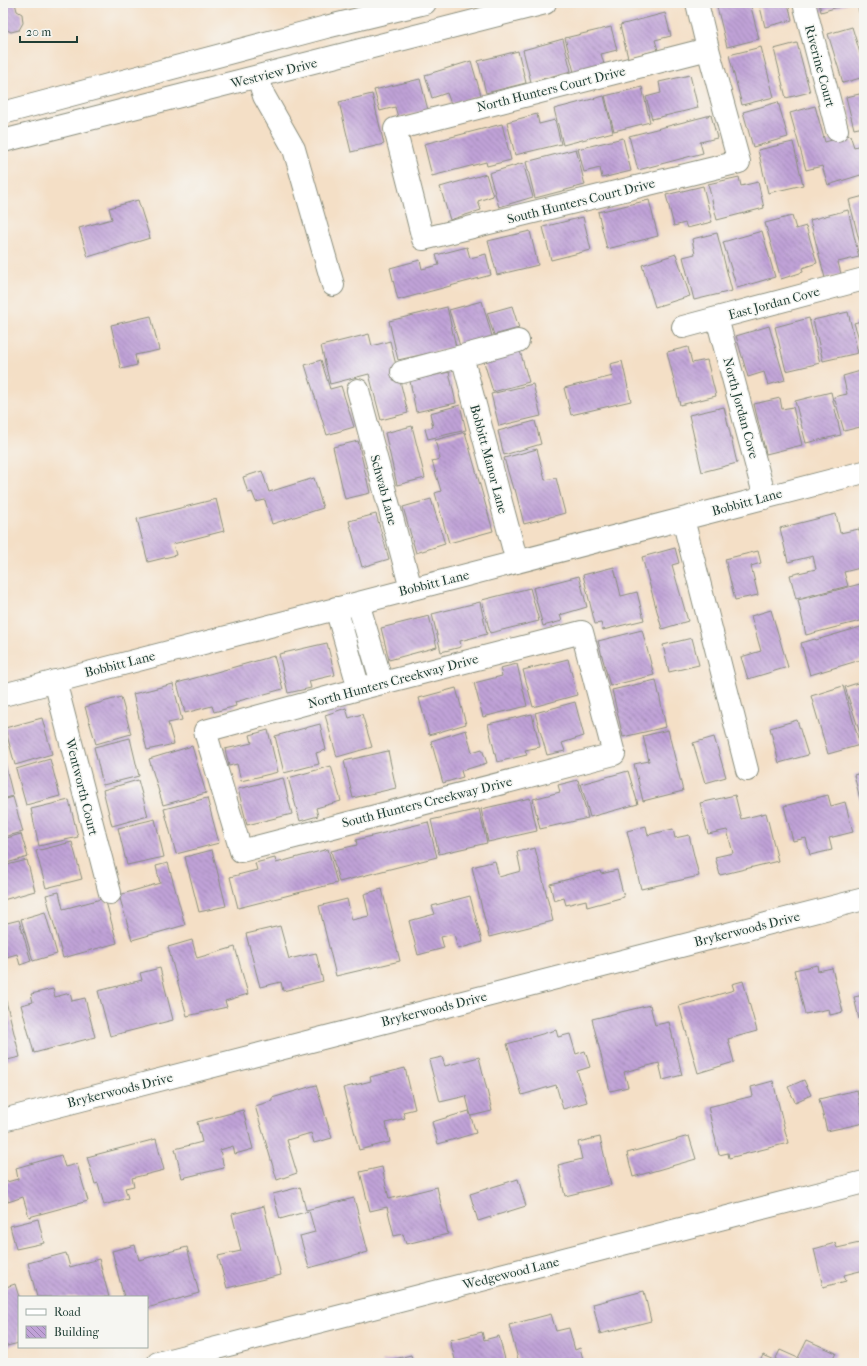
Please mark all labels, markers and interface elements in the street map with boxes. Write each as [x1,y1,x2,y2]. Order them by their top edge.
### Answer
scale bar [20,18,77,44]
street label: Riverine Court [802,23,838,109]
text: 20 m [26,25,51,39]
street label: Westview Drive [228,55,319,91]
street label: North Hunters Court Drive [475,63,628,115]
street label: South Hunters Court Drive [506,175,657,227]
street label: East Jordan Cove [727,283,822,322]
street label: North Jordan Cove [720,356,762,461]
street label: Bobbitt Manor Lane [467,403,511,516]
street label: Schwab Lane [367,453,401,527]
street label: Bobbitt Lane [710,485,784,519]
street label: Bobbitt Lane [397,567,471,599]
street label: Bobbitt Lane [83,648,157,680]
street label: North Hunters Creekway Drive [306,651,481,711]
street label: Wentworth Court [62,736,101,837]
street label: South Hunters Creekway Drive [340,773,514,830]
street label: Brykerwoods Drive [693,908,802,949]
street label: Brykerwoods Drive [380,988,489,1029]
street label: Brykerwoods Drive [66,1069,175,1110]
street label: Wedgewood Lane [460,1254,561,1292]
legend [18,1296,148,1348]
text: Road [54,1305,81,1319]
text: Building [54,1325,99,1339]

